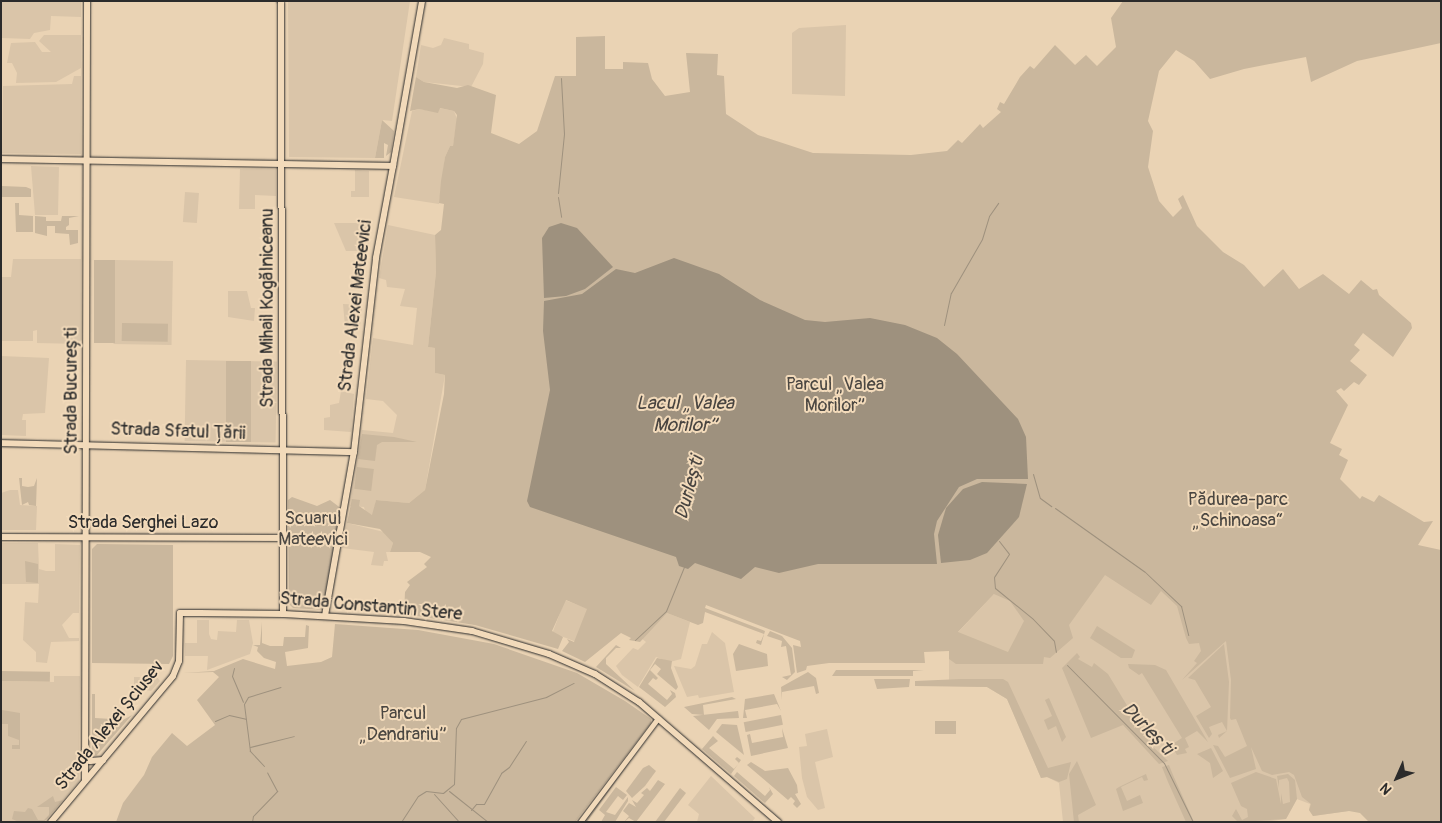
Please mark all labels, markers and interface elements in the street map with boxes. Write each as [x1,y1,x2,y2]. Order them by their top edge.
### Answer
street label: Strada Mihail Kogălniceanu [257,208,279,408]
street label: Strada Alexei Mateevici [335,219,377,393]
street label: Strada București [61,327,83,455]
park label: Parcul „Valea Morilor” [786,375,884,418]
water label: Lacul „Valea Morilor” [636,393,734,437]
street label: Strada Sfatul Țării [110,419,246,445]
water label: Durlești [671,454,709,522]
park label: Pădurea-parc „Schinoasa“ [1188,490,1288,532]
park label: Scuarul Mateevici [278,509,348,552]
street label: Strada Serghei Lazo [68,512,218,534]
street label: Strada Constantin Stere [279,588,463,626]
street label: Strada Alexei Șciusev [51,657,169,795]
water label: Durlești [1116,698,1178,760]
park label: Parcul „Dendrariu” [359,704,447,746]
north arrow [1372,753,1422,803]
text: N [1376,779,1395,798]

